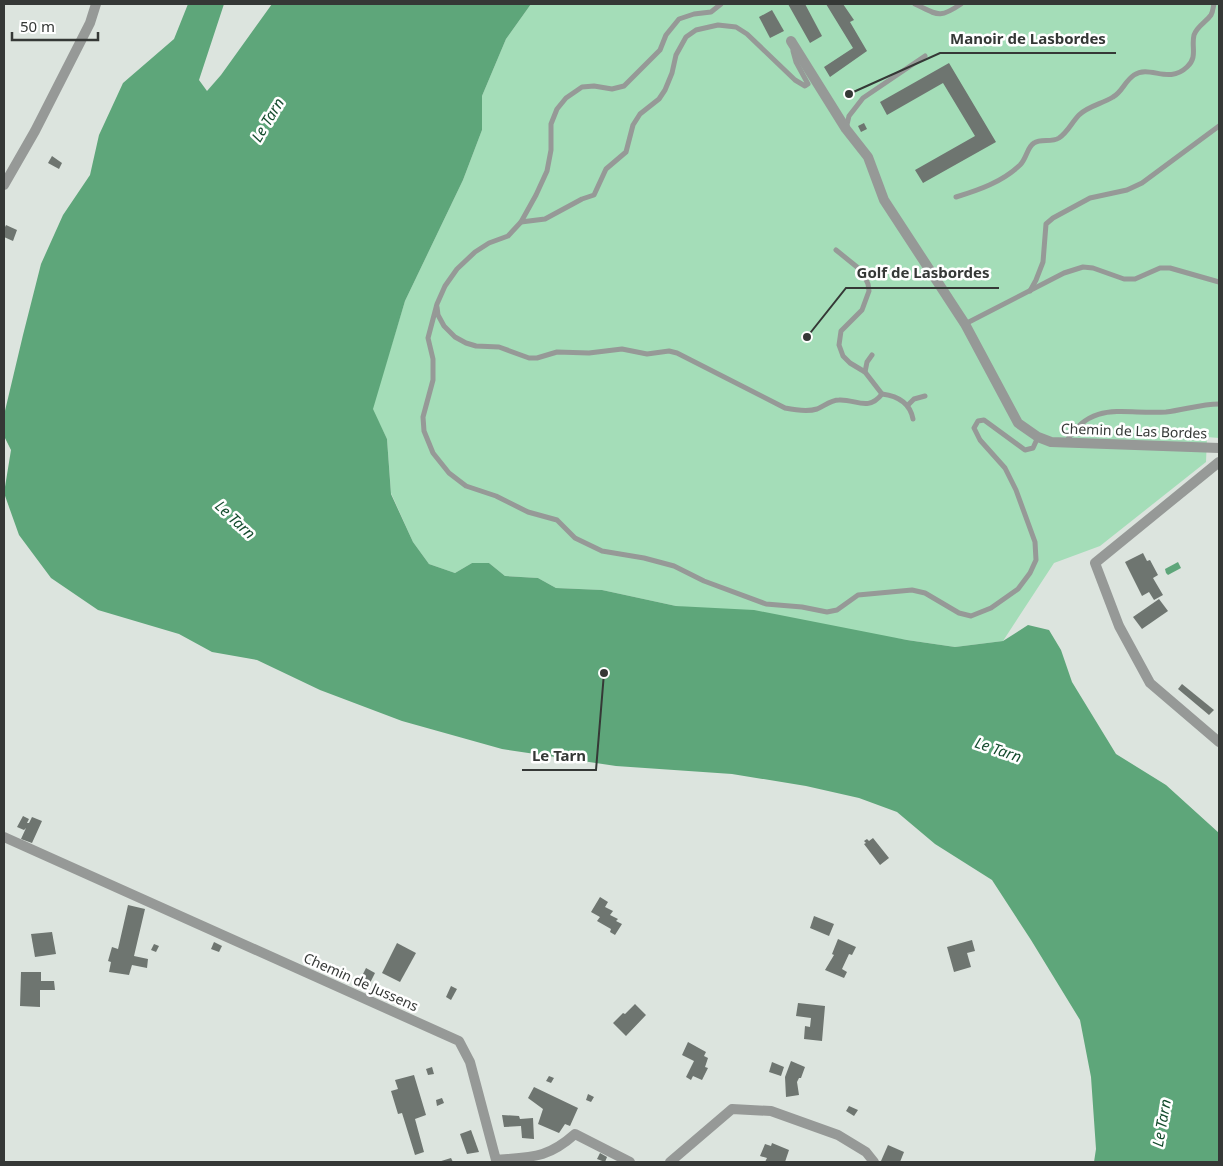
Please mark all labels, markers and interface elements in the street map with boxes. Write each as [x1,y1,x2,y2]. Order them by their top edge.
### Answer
scale bar [12,10,99,42]
text: 50 m [20,16,55,36]
callout: Manoir de Lasbordes [940,23,1116,53]
text: Manoir de Lasbordes [950,28,1106,48]
water label: Le Tarn [246,94,288,145]
callout: Golf de Lasbordes [846,258,999,288]
text: Golf de Lasbordes [857,262,989,282]
street label: Chemin de Las Bordes [1061,418,1208,443]
water label: Le Tarn [211,496,260,543]
water label: Le Tarn [972,732,1024,766]
callout: Le Tarn [522,740,596,770]
text: Le Tarn [532,745,586,765]
street label: Chemin de Jussens [301,948,422,1015]
water label: Le Tarn [1147,1097,1175,1148]

